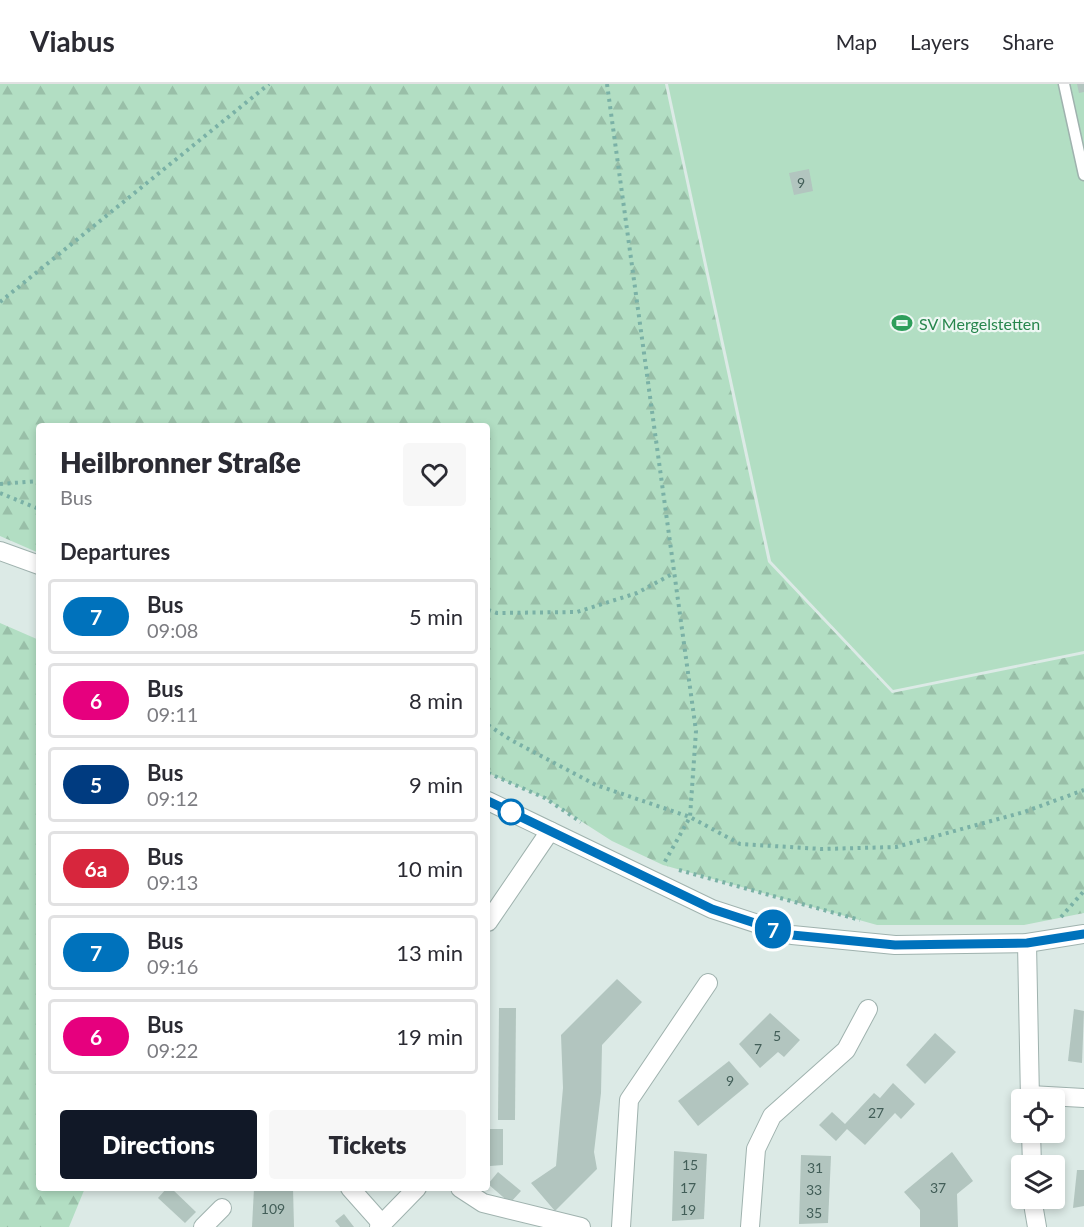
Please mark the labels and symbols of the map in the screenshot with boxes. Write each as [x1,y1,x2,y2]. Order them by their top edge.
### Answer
house number: 9 [797,174,805,191]
sports icon: SV Mergelstetten [890,311,914,335]
place label: SV Mergelstetten [919,314,1040,333]
unlabelled marker [498,799,524,825]
line badge: 7 [754,910,792,948]
house number: 5 [773,1027,781,1044]
house number: 7 [754,1040,762,1057]
house number: 9 [726,1072,734,1089]
house number: 27 [868,1104,884,1121]
house number: 15 [682,1156,698,1173]
house number: 31 [807,1159,823,1176]
house number: 17 [680,1179,696,1196]
house number: 37 [930,1179,946,1196]
house number: 33 [806,1181,822,1198]
house number: 109 [261,1200,285,1217]
house number: 19 [680,1201,696,1218]
house number: 35 [806,1204,822,1221]

